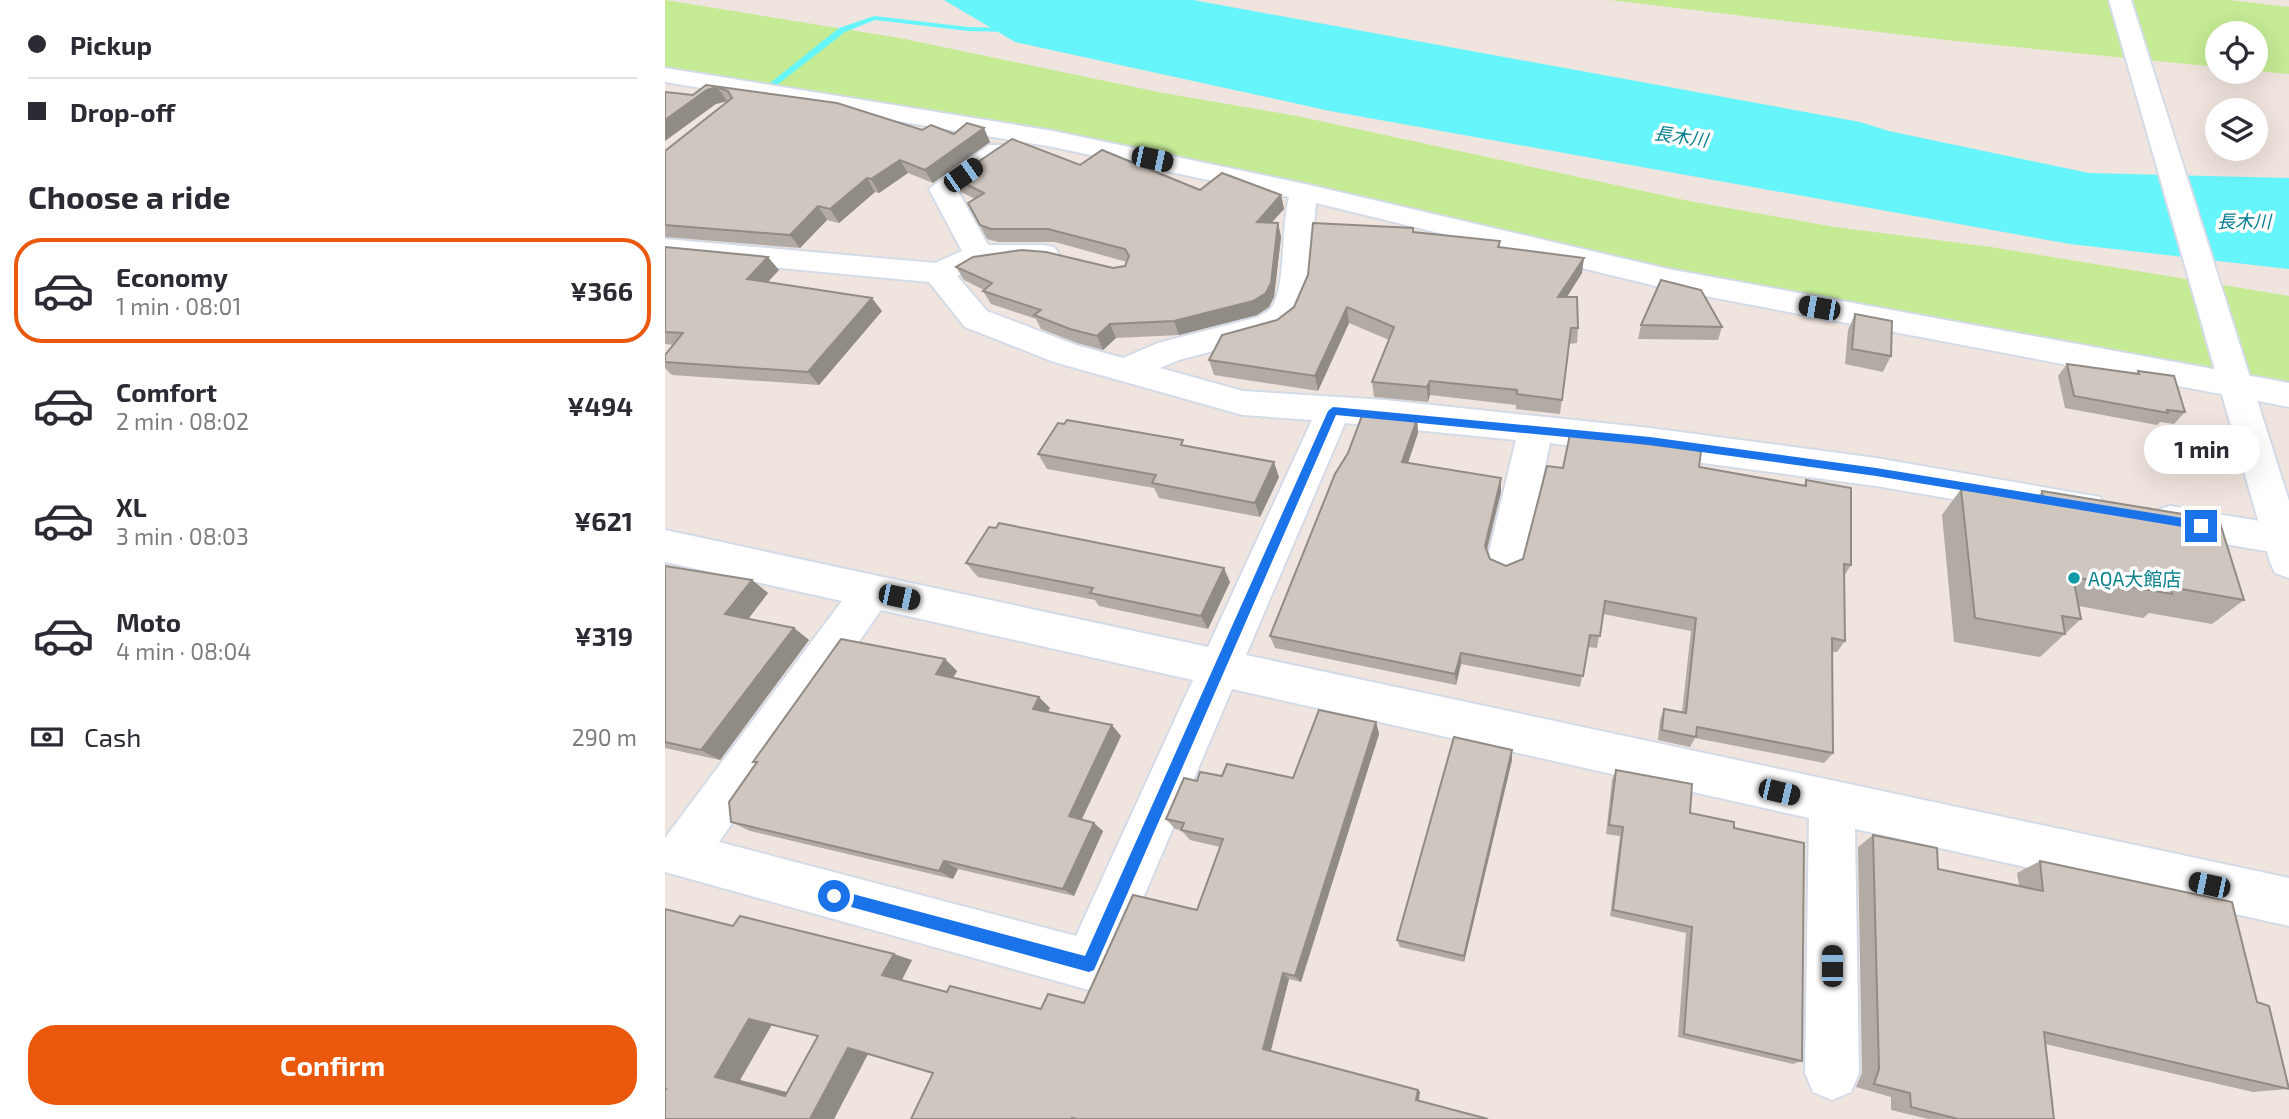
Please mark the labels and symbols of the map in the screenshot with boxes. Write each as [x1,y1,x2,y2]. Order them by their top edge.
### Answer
water label: 長木川 [1653,121,1711,151]
car [1130,144,1175,174]
car [940,154,987,196]
water label: 長木川 [2217,210,2273,232]
car [1797,294,1842,322]
callout: 1 min [2143,424,2259,474]
route end [2185,510,2217,542]
place label: AQA大館店 [2088,567,2181,590]
marker: AQA大館店 [2066,570,2082,586]
car [877,582,922,612]
car [1757,777,1802,807]
car [2187,870,2232,900]
route start [818,880,850,912]
car [1822,945,1843,987]

